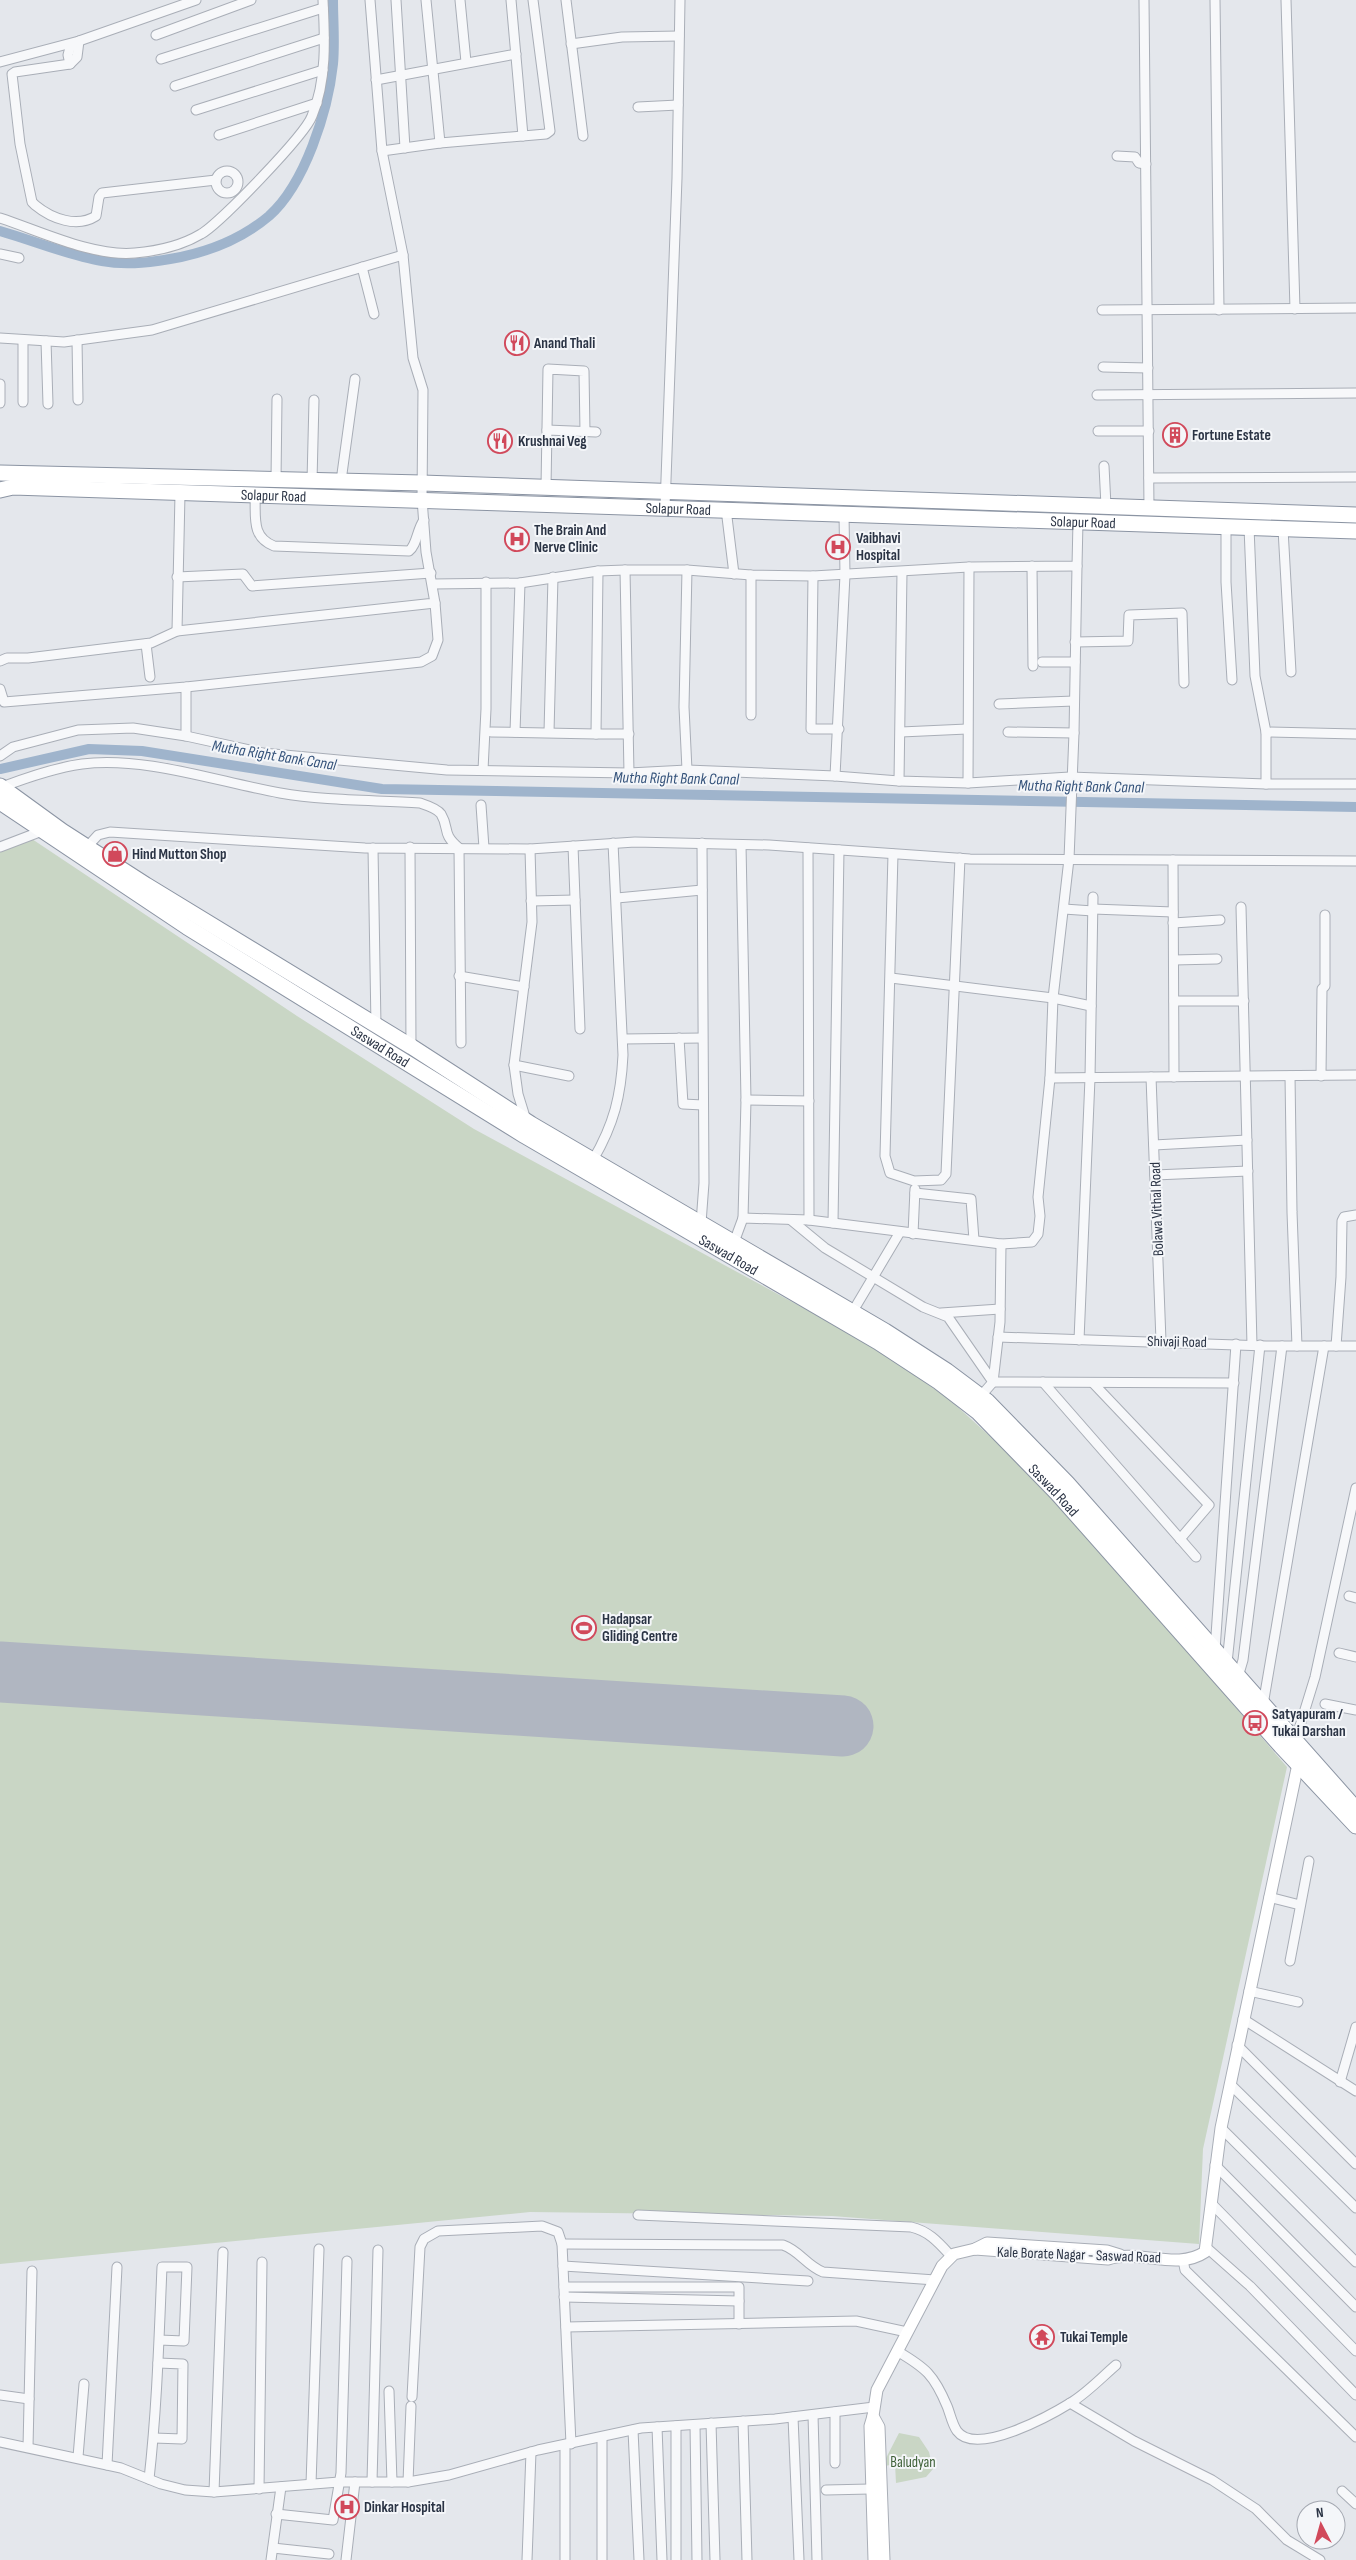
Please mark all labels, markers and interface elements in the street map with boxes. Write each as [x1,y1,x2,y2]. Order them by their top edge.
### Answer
restaurant icon: Anand Thali [504,330,530,356]
place label: Anand Thali [533,334,595,353]
building icon: Fortune Estate [1162,422,1188,448]
place label: Fortune Estate [1192,426,1271,445]
restaurant icon: Krushnai Veg [487,428,513,454]
place label: Krushnai Veg [518,432,587,451]
street label: Solapur Road [240,485,307,506]
street label: Solapur Road [645,498,711,519]
street label: Solapur Road [1050,511,1116,533]
place label: The Brain And Nerve Clinic [534,521,606,557]
hospital icon: The Brain And Nerve Clinic [504,526,530,552]
place label: Vaibhavi Hospital [856,529,901,565]
hospital icon: Vaibhavi Hospital [825,534,851,560]
water label: Mutha Right Bank Canal [210,737,339,775]
water label: Mutha Right Bank Canal [613,768,740,790]
water label: Mutha Right Bank Canal [1018,776,1145,798]
shop icon: Hind Mutton Shop [102,841,128,867]
place label: Hind Mutton Shop [132,845,227,864]
street label: Saswad Road [347,1021,413,1072]
street label: Bolawa Vithal Road [1146,1162,1168,1256]
street label: Saswad Road [696,1230,762,1279]
street label: Shivaji Road [1147,1332,1207,1352]
street label: Saswad Road [1024,1460,1083,1521]
place label: Hadapsar Gliding Centre [602,1610,678,1646]
sports icon: Hadapsar Gliding Centre [571,1615,597,1641]
place label: Satyapuram / Tukai Darshan [1272,1705,1346,1741]
bus stop icon: Satyapuram / Tukai Darshan [1242,1710,1268,1736]
street label: Kale Borate Nagar - Saswad Road [997,2243,1161,2267]
temple icon: Tukai Temple [1029,2324,1055,2350]
place label: Tukai Temple [1060,2328,1128,2347]
park label: Baludyan [890,2453,936,2472]
hospital icon: Dinkar Hospital [334,2494,360,2520]
place label: Dinkar Hospital [364,2498,445,2517]
north arrow [1296,2500,1346,2550]
text: N [1315,2504,1324,2521]

